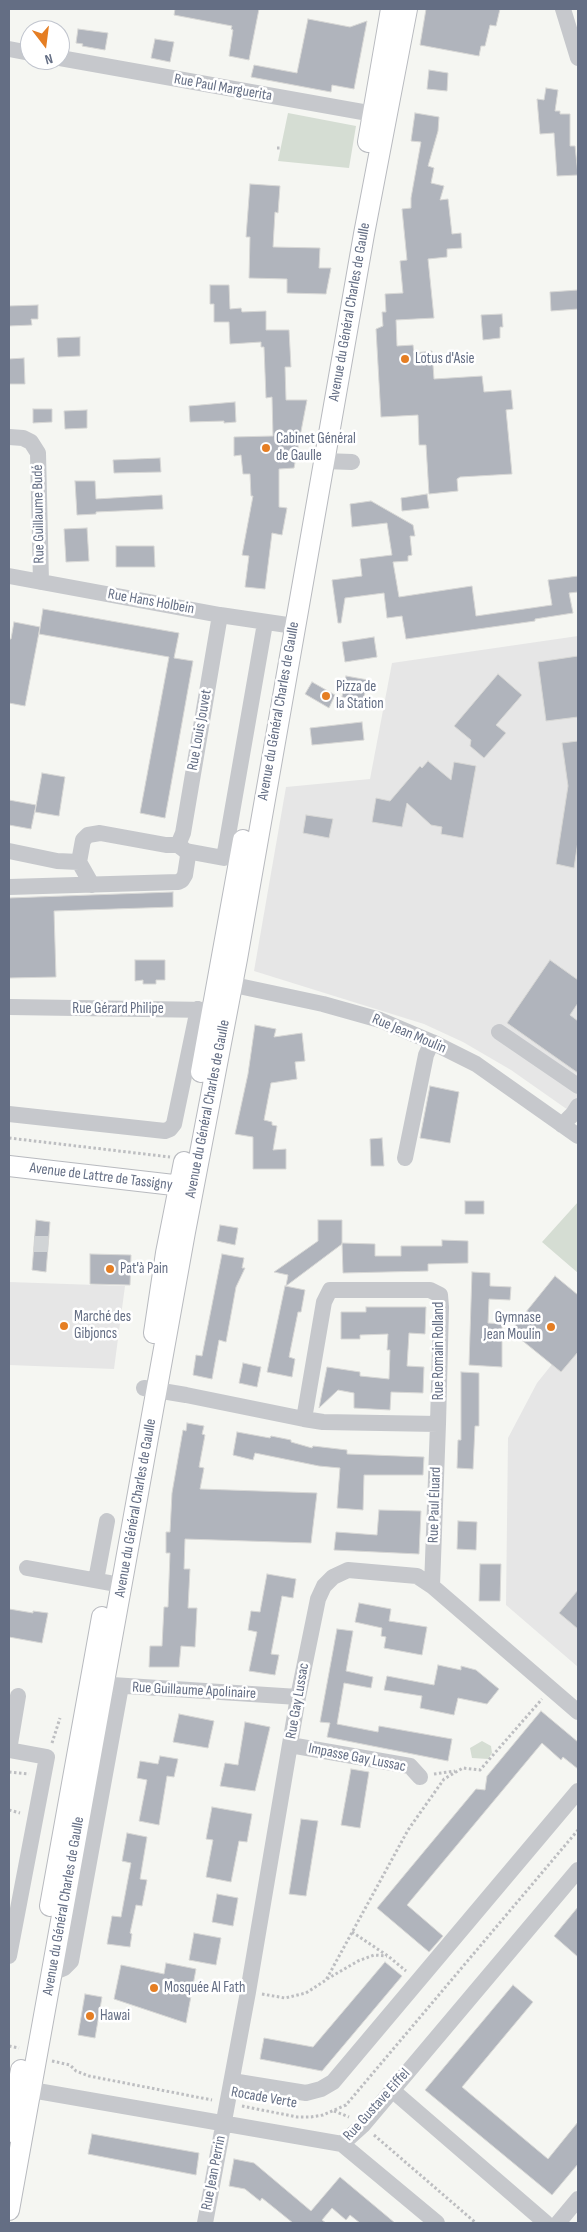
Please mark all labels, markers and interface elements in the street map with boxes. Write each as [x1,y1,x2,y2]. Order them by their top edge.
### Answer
north arrow [20,20,70,70]
text: N [43,50,55,68]
street label: Rue Paul Marguerita [173,71,273,105]
street label: Avenue du Général Charles de Gaulle [325,221,375,403]
place label: Lotus d'Asie [415,350,475,368]
marker: Lotus d'Asie [399,353,411,365]
place label: Cabinet Général de Gaulle [276,430,356,465]
marker: Cabinet Général de Gaulle [260,442,272,454]
street label: Rue Guillaume Budé [29,464,49,564]
street label: Rue Hans Holbein [106,586,196,618]
street label: Avenue du Général Charles de Gaulle [254,620,304,802]
place label: Pizza de la Station [336,678,384,713]
street label: Rue Louis Jouvet [184,688,216,772]
marker: Pizza de la Station [320,690,332,702]
street label: Rue Gérard Philipe [72,1000,164,1018]
street label: Rue Jean Moulin [369,1010,449,1058]
street label: Avenue du Général Charles de Gaulle [182,1018,234,1200]
street label: Avenue de Lattre de Tassigny [29,1159,173,1195]
place label: Pat'à Pain [120,1260,168,1278]
marker: Pat'à Pain [104,1263,116,1275]
street label: Rue Romain Rolland [430,1302,448,1400]
place label: Marché des Gibjoncs [74,1308,131,1343]
place label: Gymnase Jean Moulin [484,1309,541,1344]
marker: Marché des Gibjoncs [58,1320,70,1332]
marker: Gymnase Jean Moulin [545,1321,557,1333]
street label: Avenue du Général Charles de Gaulle [111,1417,161,1599]
street label: Rue Paul Éluard [425,1467,445,1543]
street label: Rue Gay Lussac [282,1662,314,1740]
street label: Rue Guillaume Apolinaire [132,1679,256,1703]
street label: Impasse Gay Lussac [307,1740,407,1776]
street label: Avenue du Général Charles de Gaulle [39,1815,89,1997]
place label: Mosquée Al Fath [164,1979,245,1997]
marker: Mosquée Al Fath [148,1982,160,1994]
place label: Hawai [100,2007,130,2025]
marker: Hawai [84,2010,96,2022]
street label: Rue Gustave Eiffel [340,2065,414,2145]
street label: Rocade Verte [230,2083,298,2113]
street label: Rue Jean Perrin [198,2134,230,2212]

